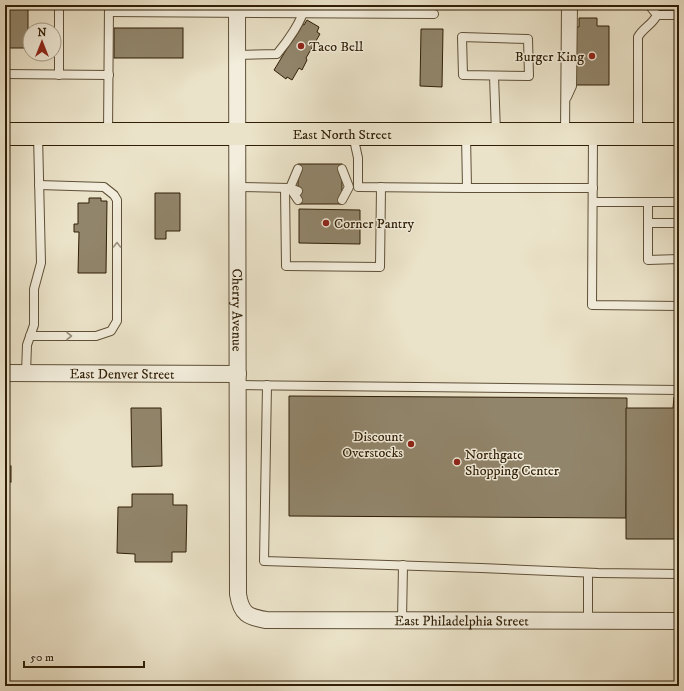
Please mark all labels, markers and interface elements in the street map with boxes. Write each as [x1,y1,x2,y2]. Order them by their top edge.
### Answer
north arrow [22,22,62,62]
text: N [37,26,47,40]
place label: Taco Bell [309,38,364,56]
marker: Taco Bell [296,41,306,51]
place label: Burger King [515,48,584,66]
marker: Burger King [587,51,597,61]
street label: East North Street [292,126,392,144]
place label: Corner Pantry [334,215,415,233]
marker: Corner Pantry [321,218,331,228]
one-way arrow [113,242,121,248]
street label: Cherry Avenue [227,269,246,352]
one-way arrow [66,332,72,340]
street label: East Denver Street [70,365,175,384]
place label: Discount Overstocks [342,428,404,462]
marker: Discount Overstocks [406,439,416,449]
place label: Northgate Shopping Center [465,446,560,480]
marker: Northgate Shopping Center [452,457,462,467]
street label: East Philadelphia Street [394,612,529,631]
scale bar [24,643,144,669]
text: 50 m [30,650,54,665]

